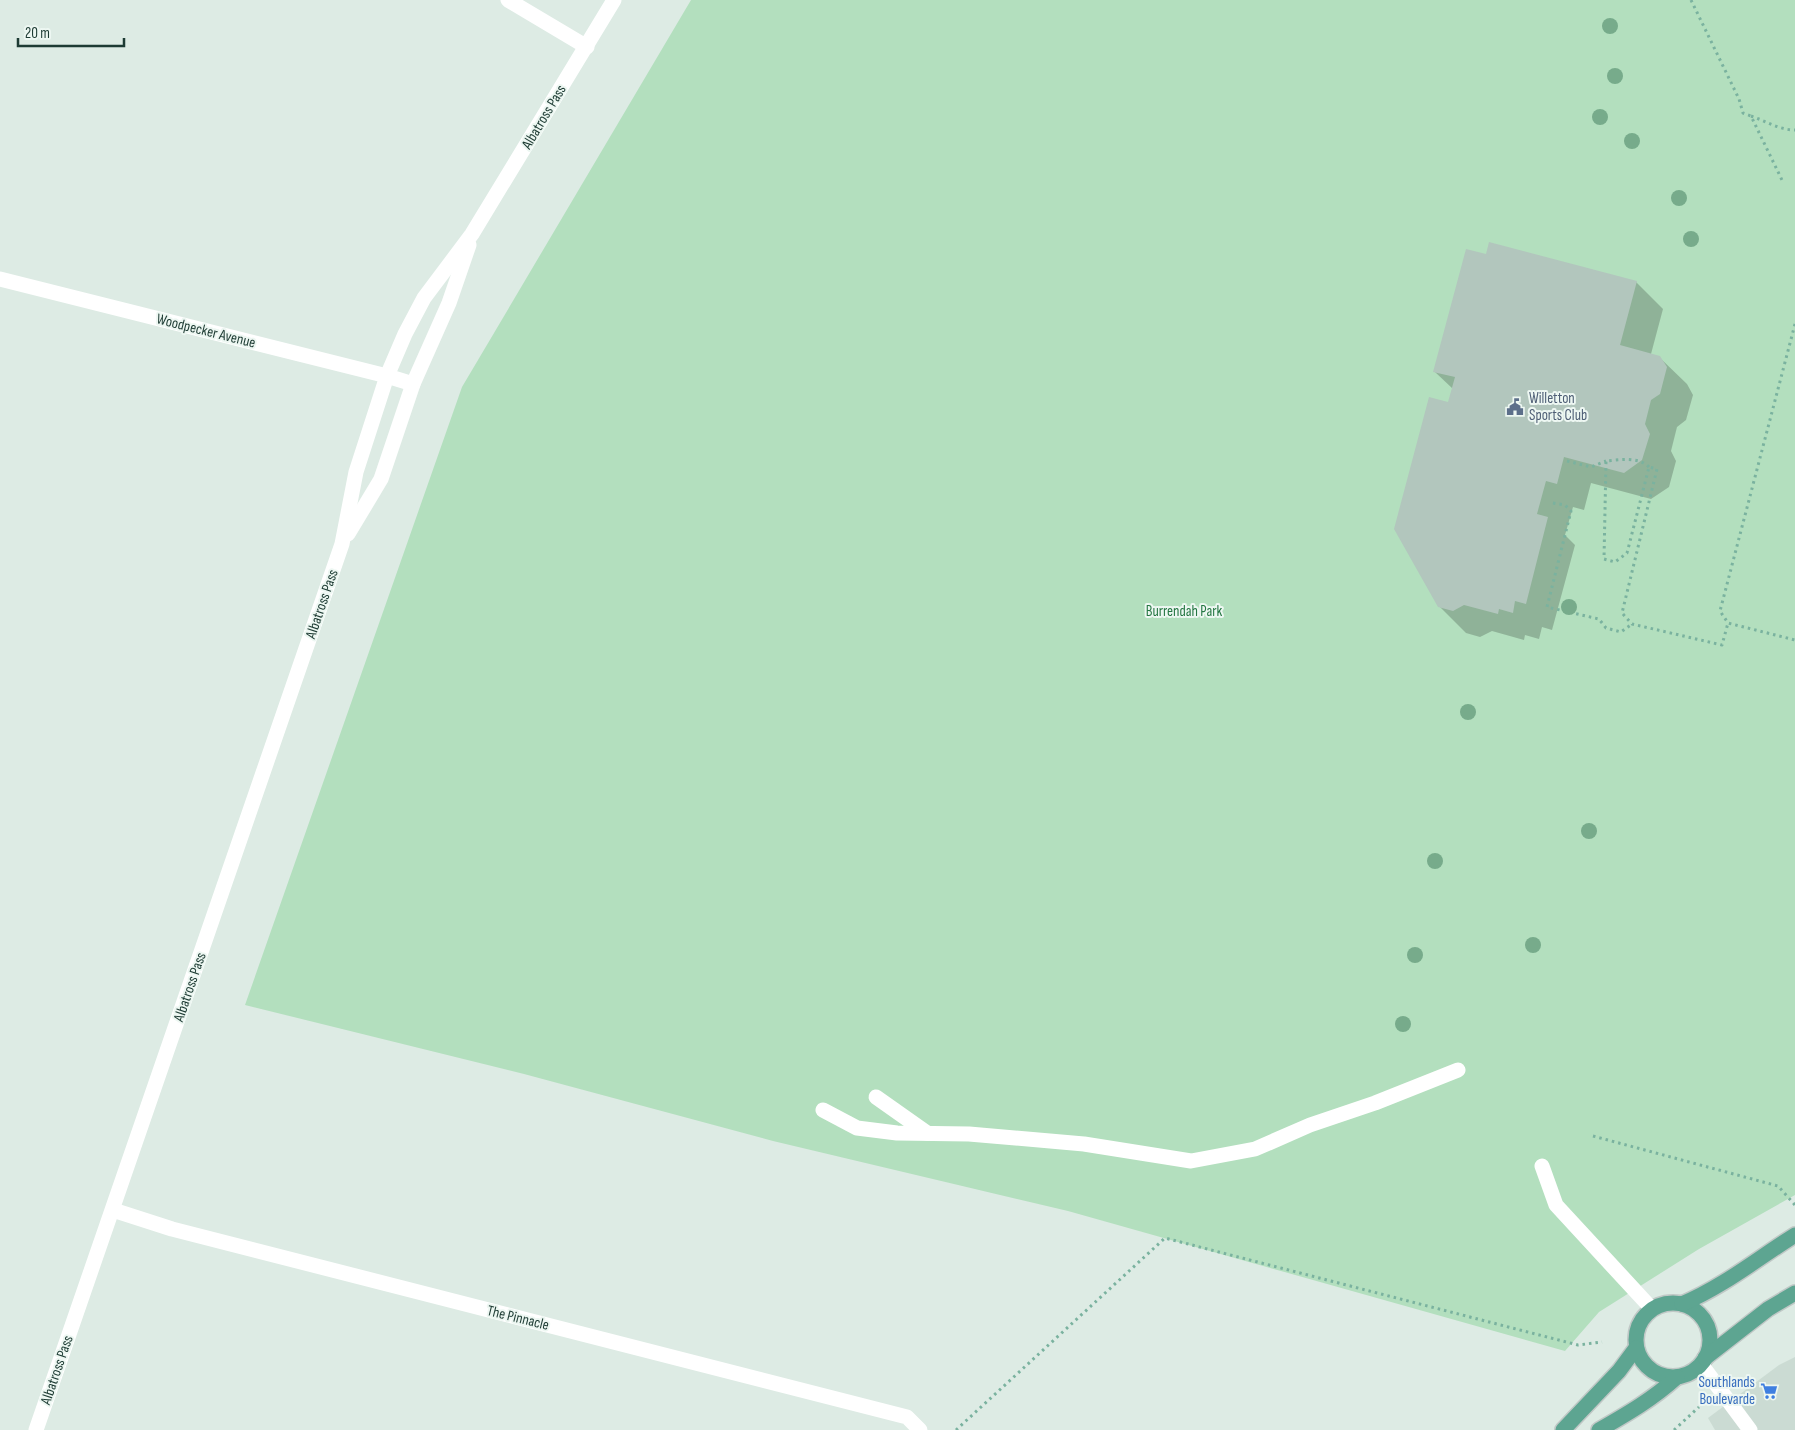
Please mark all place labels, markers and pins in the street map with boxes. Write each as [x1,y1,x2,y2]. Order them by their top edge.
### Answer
place label: Willetton Sports Club [1529,389,1587,425]
public building icon: Willetton Sports Club [1505,397,1525,417]
place label: Southlands Boulevarde [1698,1373,1755,1409]
supermarket icon: Southlands Boulevarde [1759,1381,1779,1401]

